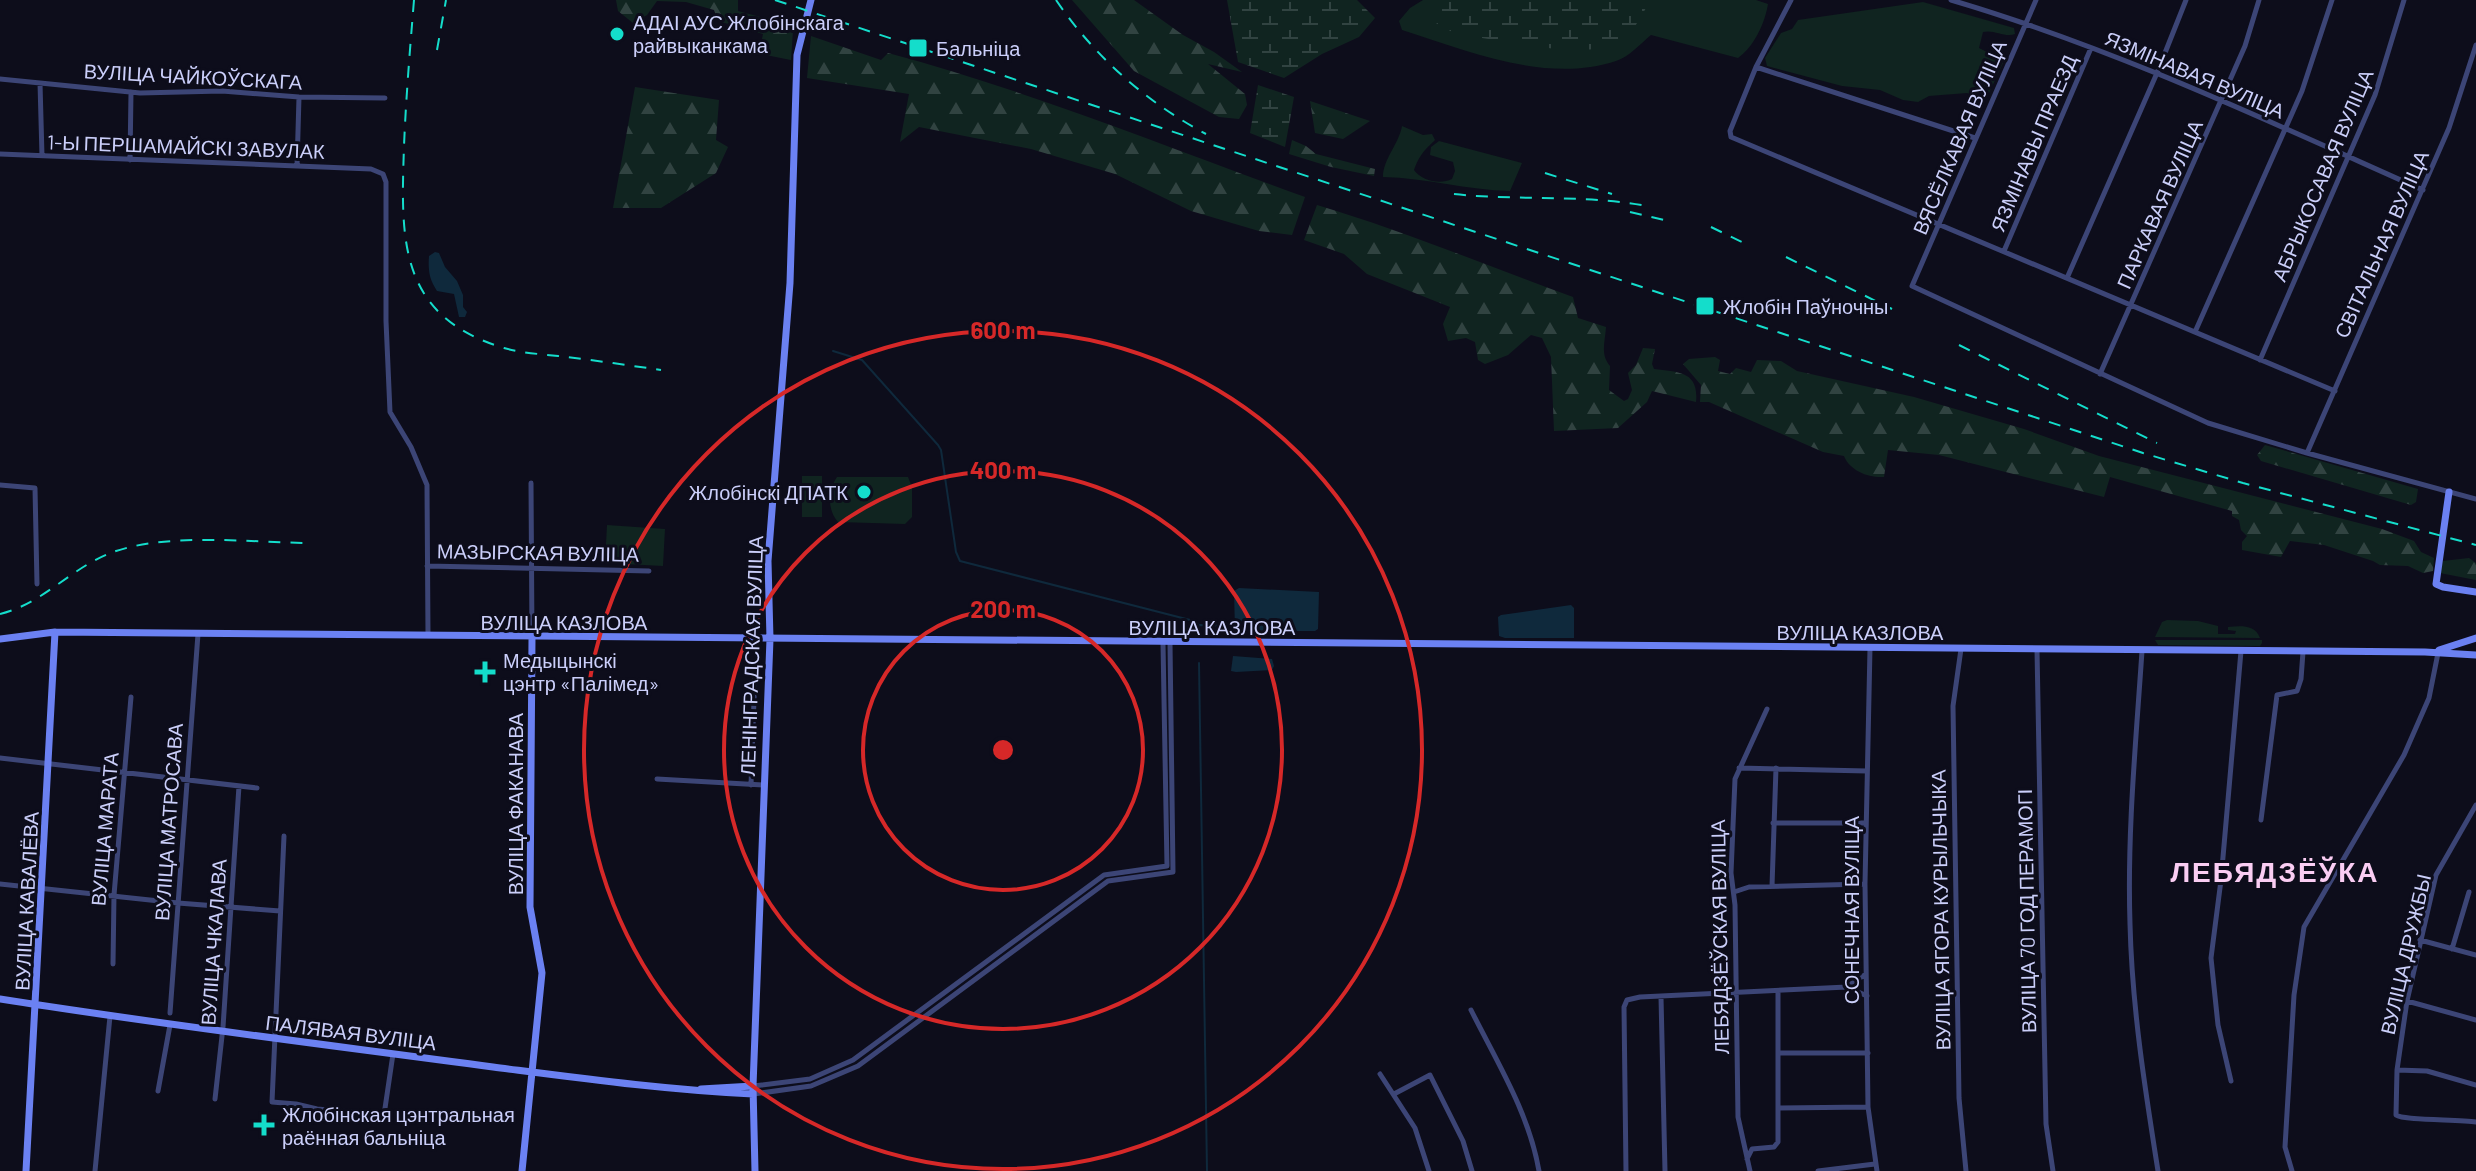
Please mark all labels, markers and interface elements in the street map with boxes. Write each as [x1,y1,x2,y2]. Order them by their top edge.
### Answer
place label: АДАІ АУС Жлобінскага райвыканкама [633,10,845,57]
marker: АДАІ АУС Жлобінскага райвыканкама [608,25,626,43]
street label: ЯЗМІНАВАЯ ВУЛІЦА [2102,25,2289,123]
place label: Бальніца [936,36,1021,60]
street label: ВЯСЁЛКАВАЯ ВУЛІЦА [1907,36,2011,238]
marker: Бальніца [907,37,929,59]
street label: ЯЗМІНАВЫ ПРАЕЗД [1985,51,2081,235]
street label: ВУЛІЦА ЧАЙКОЎСКАГА [83,58,303,94]
street label: АБРЫКОСАВАЯ ВУЛІЦА [2266,65,2378,285]
street label: ПАРКАВАЯ ВУЛІЦА [2111,115,2207,292]
street label: 1-Ы ПЕРШАМАЙСКІ ЗАВУЛАК [47,129,325,163]
street label: СВІТАЛЬНАЯ ВУЛІЦА [2329,146,2433,341]
place label: Жлобін Паўночны [1723,294,1889,318]
marker: Жлобін Паўночны [1694,295,1716,317]
text: 600 m [970,315,1036,344]
text: 400 m [970,455,1036,484]
place label: Жлобінскі ДПАТК [689,480,848,504]
marker: Жлобінскі ДПАТК [855,483,873,501]
street label: ЛЕНІНГРАДСКАЯ ВУЛІЦА [735,535,767,777]
street label: МАЗЫРСКАЯ ВУЛІЦА [437,538,640,566]
text: 200 m [970,594,1036,623]
street label: ВУЛІЦА КАЗЛОВА [481,610,648,634]
street label: ВУЛІЦА КАЗЛОВА [1129,615,1296,639]
street label: ВУЛІЦА КАЗЛОВА [1777,620,1944,644]
place label: Медыцынскі цэнтр «Палімед» [503,648,659,695]
marker: Медыцынскі цэнтр «Палімед» [474,661,496,683]
street label: ВУЛІЦА ФАКАНАВА [503,712,527,895]
street label: ВУЛІЦА МАТРОСАВА [149,722,187,922]
centre of rings [989,736,1017,764]
street label: ВУЛІЦА МАРАТА [85,750,123,907]
street label: ВУЛІЦА ЯГОРА КУРЫЛЬЧЫКА [1926,769,1954,1051]
street label: ВУЛІЦА 70 ГОД ПЕРАМОГІ [2012,789,2040,1033]
street label: ВУЛІЦА КАВАЛЁВА [9,810,43,991]
street label: СОНЕЧНАЯ ВУЛІЦА [1839,815,1863,1004]
street label: ЛЕБЯДЗЁЎСКАЯ ВУЛІЦА [1705,819,1733,1055]
district label: ЛЕБЯДЗЁЎКА [2170,854,2380,888]
street label: ВУЛІЦА ЧКАЛАВА [195,857,231,1026]
street label: ВУЛІЦА ДРУЖБЫ [2375,871,2435,1037]
street label: ПАЛЯВАЯ ВУЛІЦА [264,1010,438,1054]
place label: Жлобінская цэнтральная раённая бальніца [282,1102,515,1149]
marker: Жлобінская цэнтральная раённая бальніца [253,1114,275,1136]

